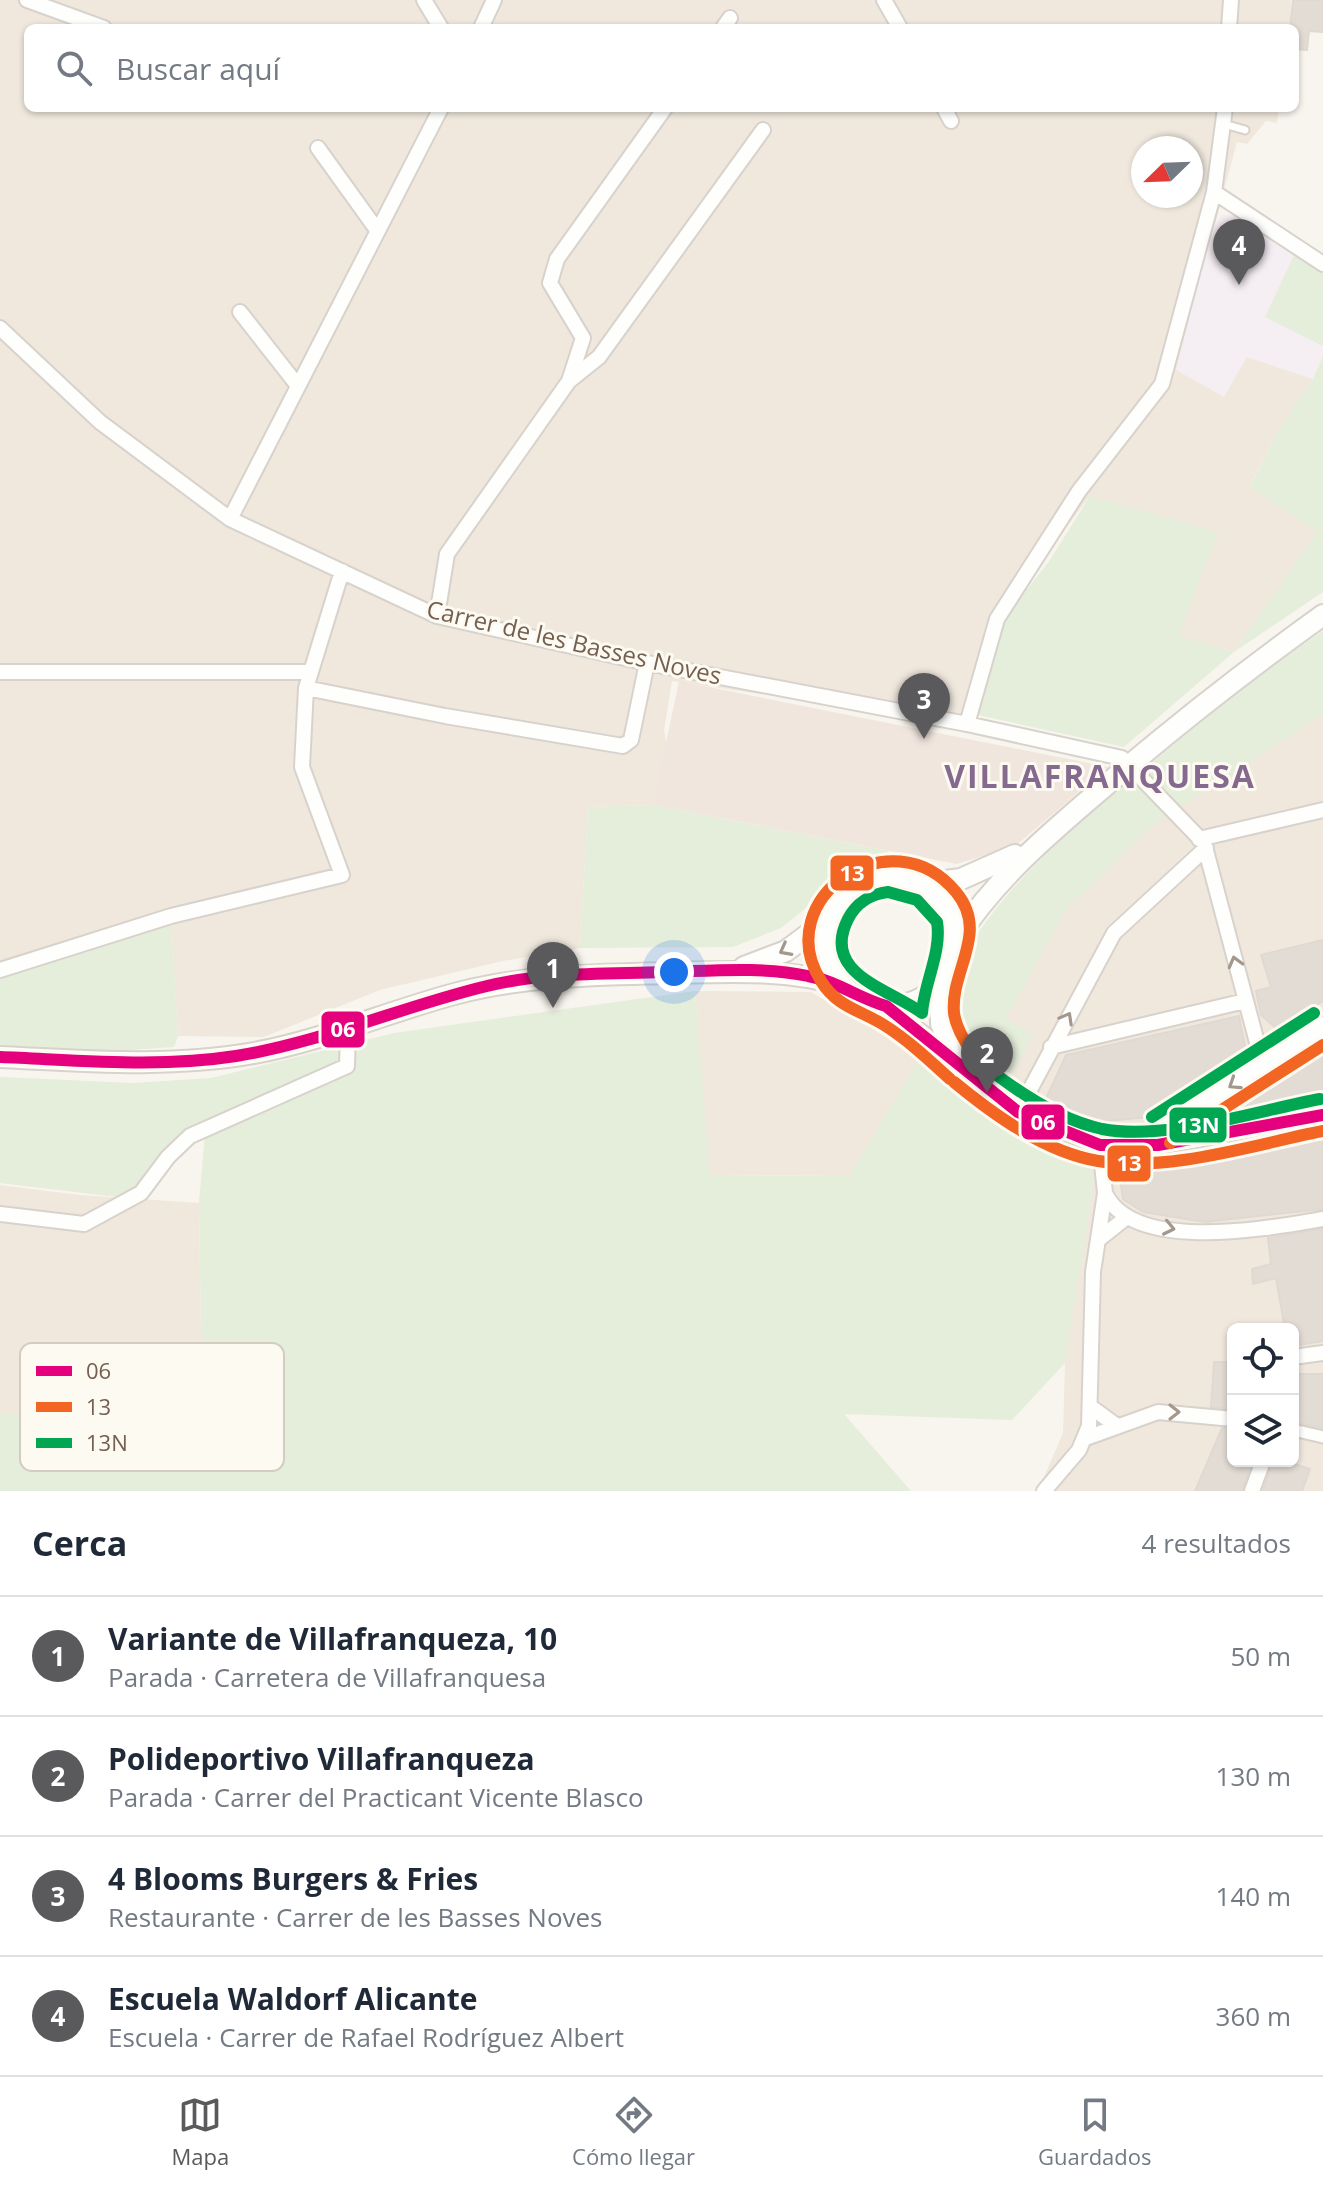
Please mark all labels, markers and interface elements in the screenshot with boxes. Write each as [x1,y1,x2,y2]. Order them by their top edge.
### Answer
search box [24,24,1299,112]
icon: search [52,46,96,90]
text: Buscar aquí [116,48,280,89]
north arrow [1131,136,1203,208]
pin: 4 [1213,219,1265,285]
street label: Carrer de les Basses Noves [424,592,725,692]
pin: 3 [898,673,950,739]
district label: VILLAFRANQUESA [944,754,1256,797]
line badge: 13 [829,854,875,892]
text: 13 [839,857,865,887]
one-way arrow [779,941,793,956]
pin: 1 [527,942,579,1008]
your location [654,952,694,992]
one-way arrow [1228,956,1245,970]
line badge: 06 [320,1010,366,1049]
one-way arrow [1057,1012,1073,1027]
text: 06 [330,1013,356,1043]
pin: 2 [961,1027,1013,1093]
one-way arrow [1228,1074,1243,1089]
line badge: 06 [1020,1103,1066,1141]
text: 06 [1030,1106,1056,1136]
line badge: 13N [1168,1106,1228,1144]
text: 13N [1176,1109,1220,1139]
line badge: 13 [1106,1144,1152,1183]
text: 13 [1116,1147,1142,1177]
one-way arrow [1162,1219,1175,1236]
map controls [1227,1323,1299,1467]
button: locate [1227,1323,1299,1395]
legend [20,1343,284,1471]
text: 06 [86,1355,111,1385]
text: 13 [86,1391,111,1421]
button: layers [1227,1395,1299,1467]
one-way arrow [1168,1404,1181,1421]
text: 13N [86,1427,128,1457]
text: Cerca [32,1520,127,1566]
text: 4 resultados [1142,1525,1291,1561]
text: Variante de Villafranqueza, 10 [108,1618,557,1659]
text: 1 [51,1638,65,1674]
text: 50 m [1230,1638,1291,1674]
text: Parada · Carretera de Villafranquesa [108,1659,546,1695]
text: Polideportivo Villafranqueza [108,1738,535,1779]
text: 2 [51,1758,65,1794]
text: 130 m [1216,1758,1291,1794]
text: Parada · Carrer del Practicant Vicente Blasco [108,1779,644,1815]
text: 4 Blooms Burgers & Fries [108,1858,478,1899]
text: 3 [51,1878,65,1914]
text: 140 m [1216,1878,1291,1914]
text: Restaurante · Carrer de les Basses Noves [108,1899,603,1935]
text: Escuela Waldorf Alicante [108,1978,478,2019]
text: 4 [51,1998,65,2034]
text: 360 m [1216,1998,1291,2034]
text: Escuela · Carrer de Rafael Rodríguez Albert [108,2019,624,2055]
tab: Mapa [171,2093,229,2171]
tab: Cómo llegar [572,2093,695,2171]
tab: Guardados [1038,2093,1152,2171]

